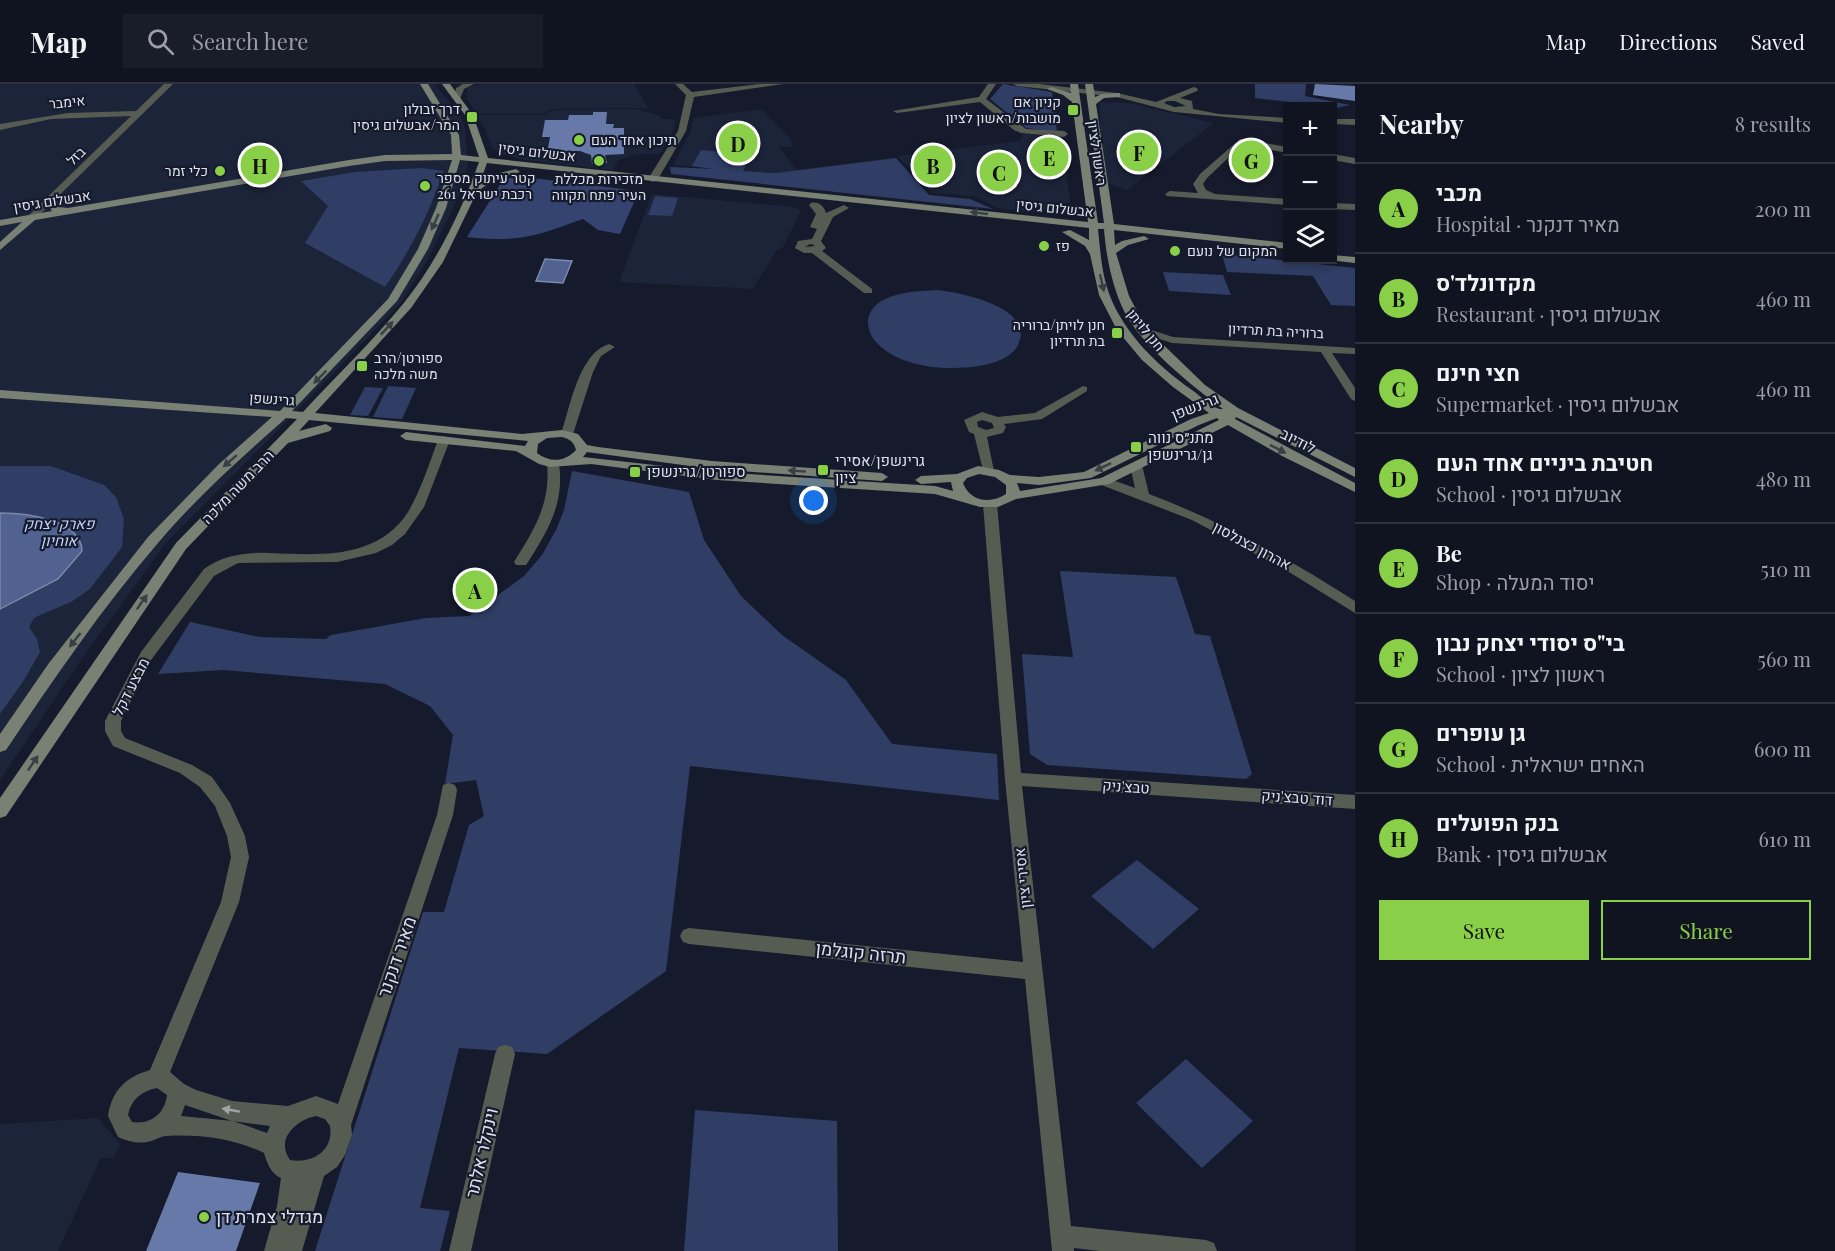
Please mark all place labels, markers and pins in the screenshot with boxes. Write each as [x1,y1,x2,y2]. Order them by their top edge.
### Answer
place label: קניון אם מושבות/ראשון לציון [946,92,1061,127]
place label: דרך זבולון המר/אבשלום גיסין [353,99,460,134]
marker: קניון אם מושבות/ראשון לציון [1066,103,1080,117]
marker: דרך זבולון המר/אבשלום גיסין [465,110,479,124]
pin: D [718,120,758,166]
place label: תיכון אחד העם [591,130,677,149]
pin: F [1120,130,1158,174]
marker: תיכון אחד העם [572,133,586,147]
pin: E [1030,134,1068,180]
pin: G [1232,138,1270,182]
pin: H [240,142,280,188]
pin: B [914,142,952,188]
pin: C [980,150,1018,194]
marker: מזכירות מכללת העיר פתח תקווה [592,154,606,168]
place label: כלי זמר [165,161,208,180]
marker: כלי זמר [213,164,227,178]
place label: קטר עיתוק מספר 261 רכבת ישראל [437,168,536,203]
place label: מזכירות מכללת העיר פתח תקווה [552,169,646,204]
marker: קטר עיתוק מספר 261 רכבת ישראל [418,179,432,193]
place label: פז [1056,236,1070,255]
marker: פז [1037,239,1051,253]
place label: המקום של נועם [1187,241,1277,260]
marker: המקום של נועם [1168,244,1182,258]
place label: חנן לויתן/ברוריה בת תרדיון [1013,315,1106,350]
marker: חנן לויתן/ברוריה בת תרדיון [1110,326,1124,340]
place label: ספורטן/הרב משה מלכה [374,348,443,383]
marker: ספורטן/הרב משה מלכה [355,359,369,373]
place label: מתנ״ס נווה גן/גרינשפן [1148,427,1214,464]
marker: מתנ״ס נווה גן/גרינשפן [1129,440,1143,454]
place label: גרינשפן/אסירי ציון [835,450,925,487]
place label: ספורטן/גרינשפן [647,461,746,481]
marker: גרינשפן/אסירי ציון [816,463,830,477]
marker: ספורטן/גרינשפן [628,465,642,479]
pin: A [456,568,494,612]
place label: מגדלי צמרת דן [216,1204,323,1228]
marker: מגדלי צמרת דן [197,1210,211,1224]

